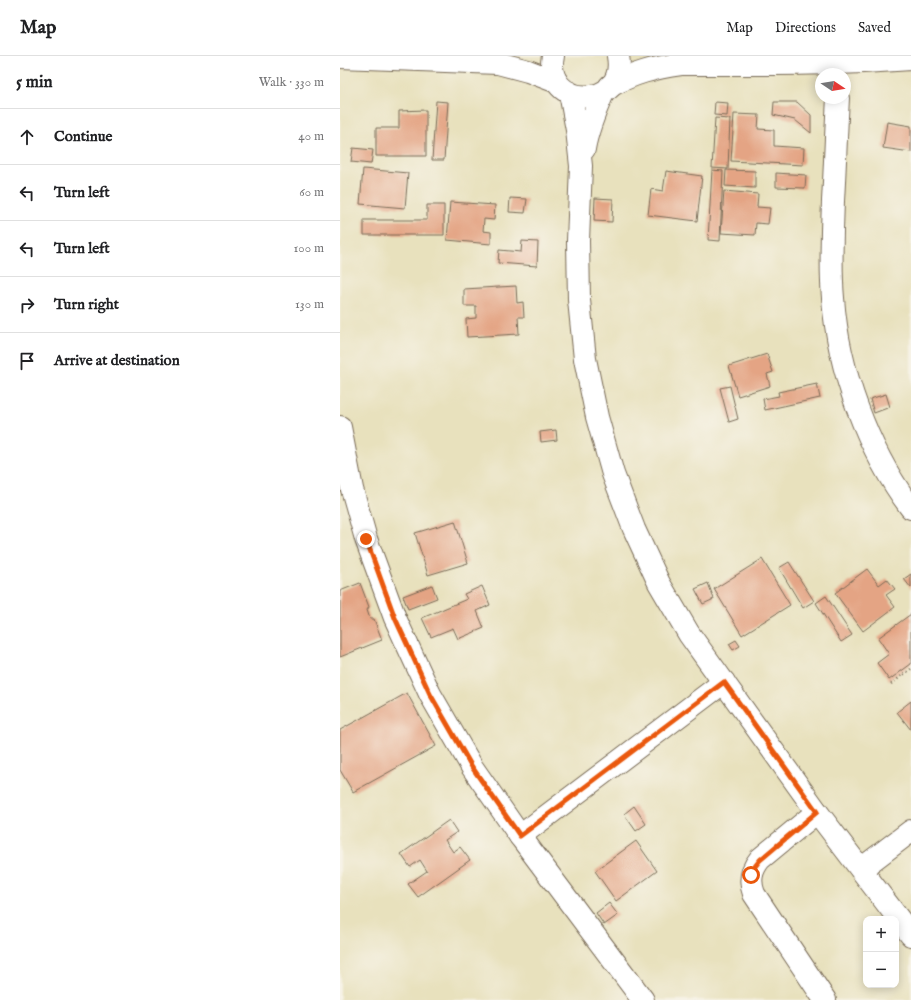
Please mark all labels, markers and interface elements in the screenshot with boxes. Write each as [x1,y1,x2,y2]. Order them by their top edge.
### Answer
text: Map [20,16,56,40]
text: Map [726,19,753,37]
text: Directions [775,19,836,37]
text: Saved [858,19,891,37]
north arrow [815,68,851,104]
text: 5 min [16,72,53,93]
text: Walk · 330 m [259,74,324,91]
icon: ahead [16,126,38,148]
text: Continue [54,127,112,146]
text: 40 m [298,128,324,145]
icon: left [16,182,38,204]
text: Turn left [54,183,110,202]
text: 60 m [299,184,324,201]
icon: left [16,238,38,260]
text: Turn left [54,239,110,258]
text: 100 m [294,240,324,257]
icon: right [16,294,38,316]
text: Turn right [54,295,119,314]
text: 130 m [295,296,324,313]
icon: arrive [16,350,38,372]
text: Arrive at destination [54,351,180,370]
route end [357,530,375,548]
route start [742,866,760,884]
map controls [863,916,899,988]
button: + [863,916,899,952]
button: − [863,952,899,988]

